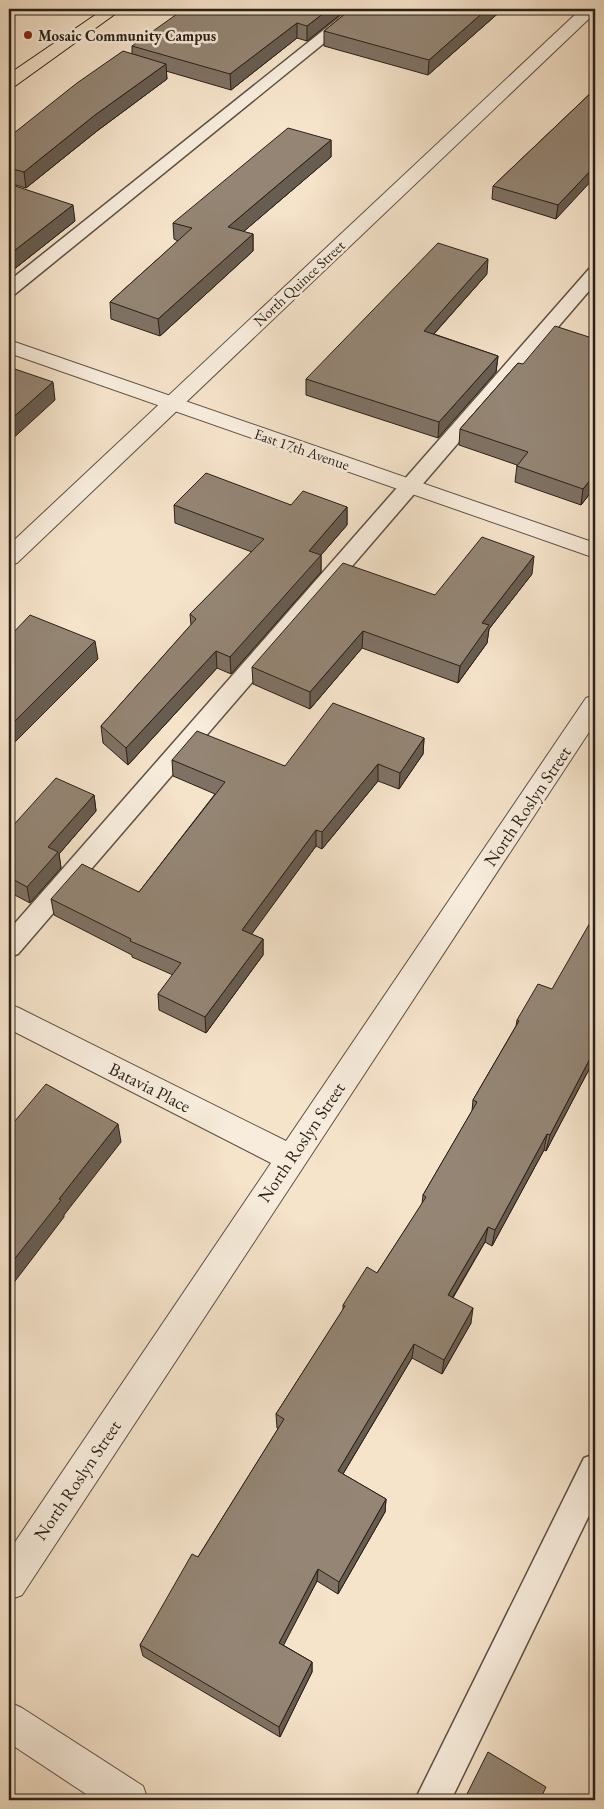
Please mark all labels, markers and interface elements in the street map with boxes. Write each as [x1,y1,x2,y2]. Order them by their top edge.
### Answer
place label: Mosaic Community Campus [38,26,216,45]
marker: Mosaic Community Campus [22,29,34,41]
street label: North Quince Street [249,236,349,330]
street label: East 17th Avenue [252,424,352,474]
street label: North Roslyn Street [478,741,576,871]
street label: Batavia Place [105,1057,195,1117]
street label: North Roslyn Street [252,1077,350,1207]
street label: North Roslyn Street [28,1415,126,1545]

